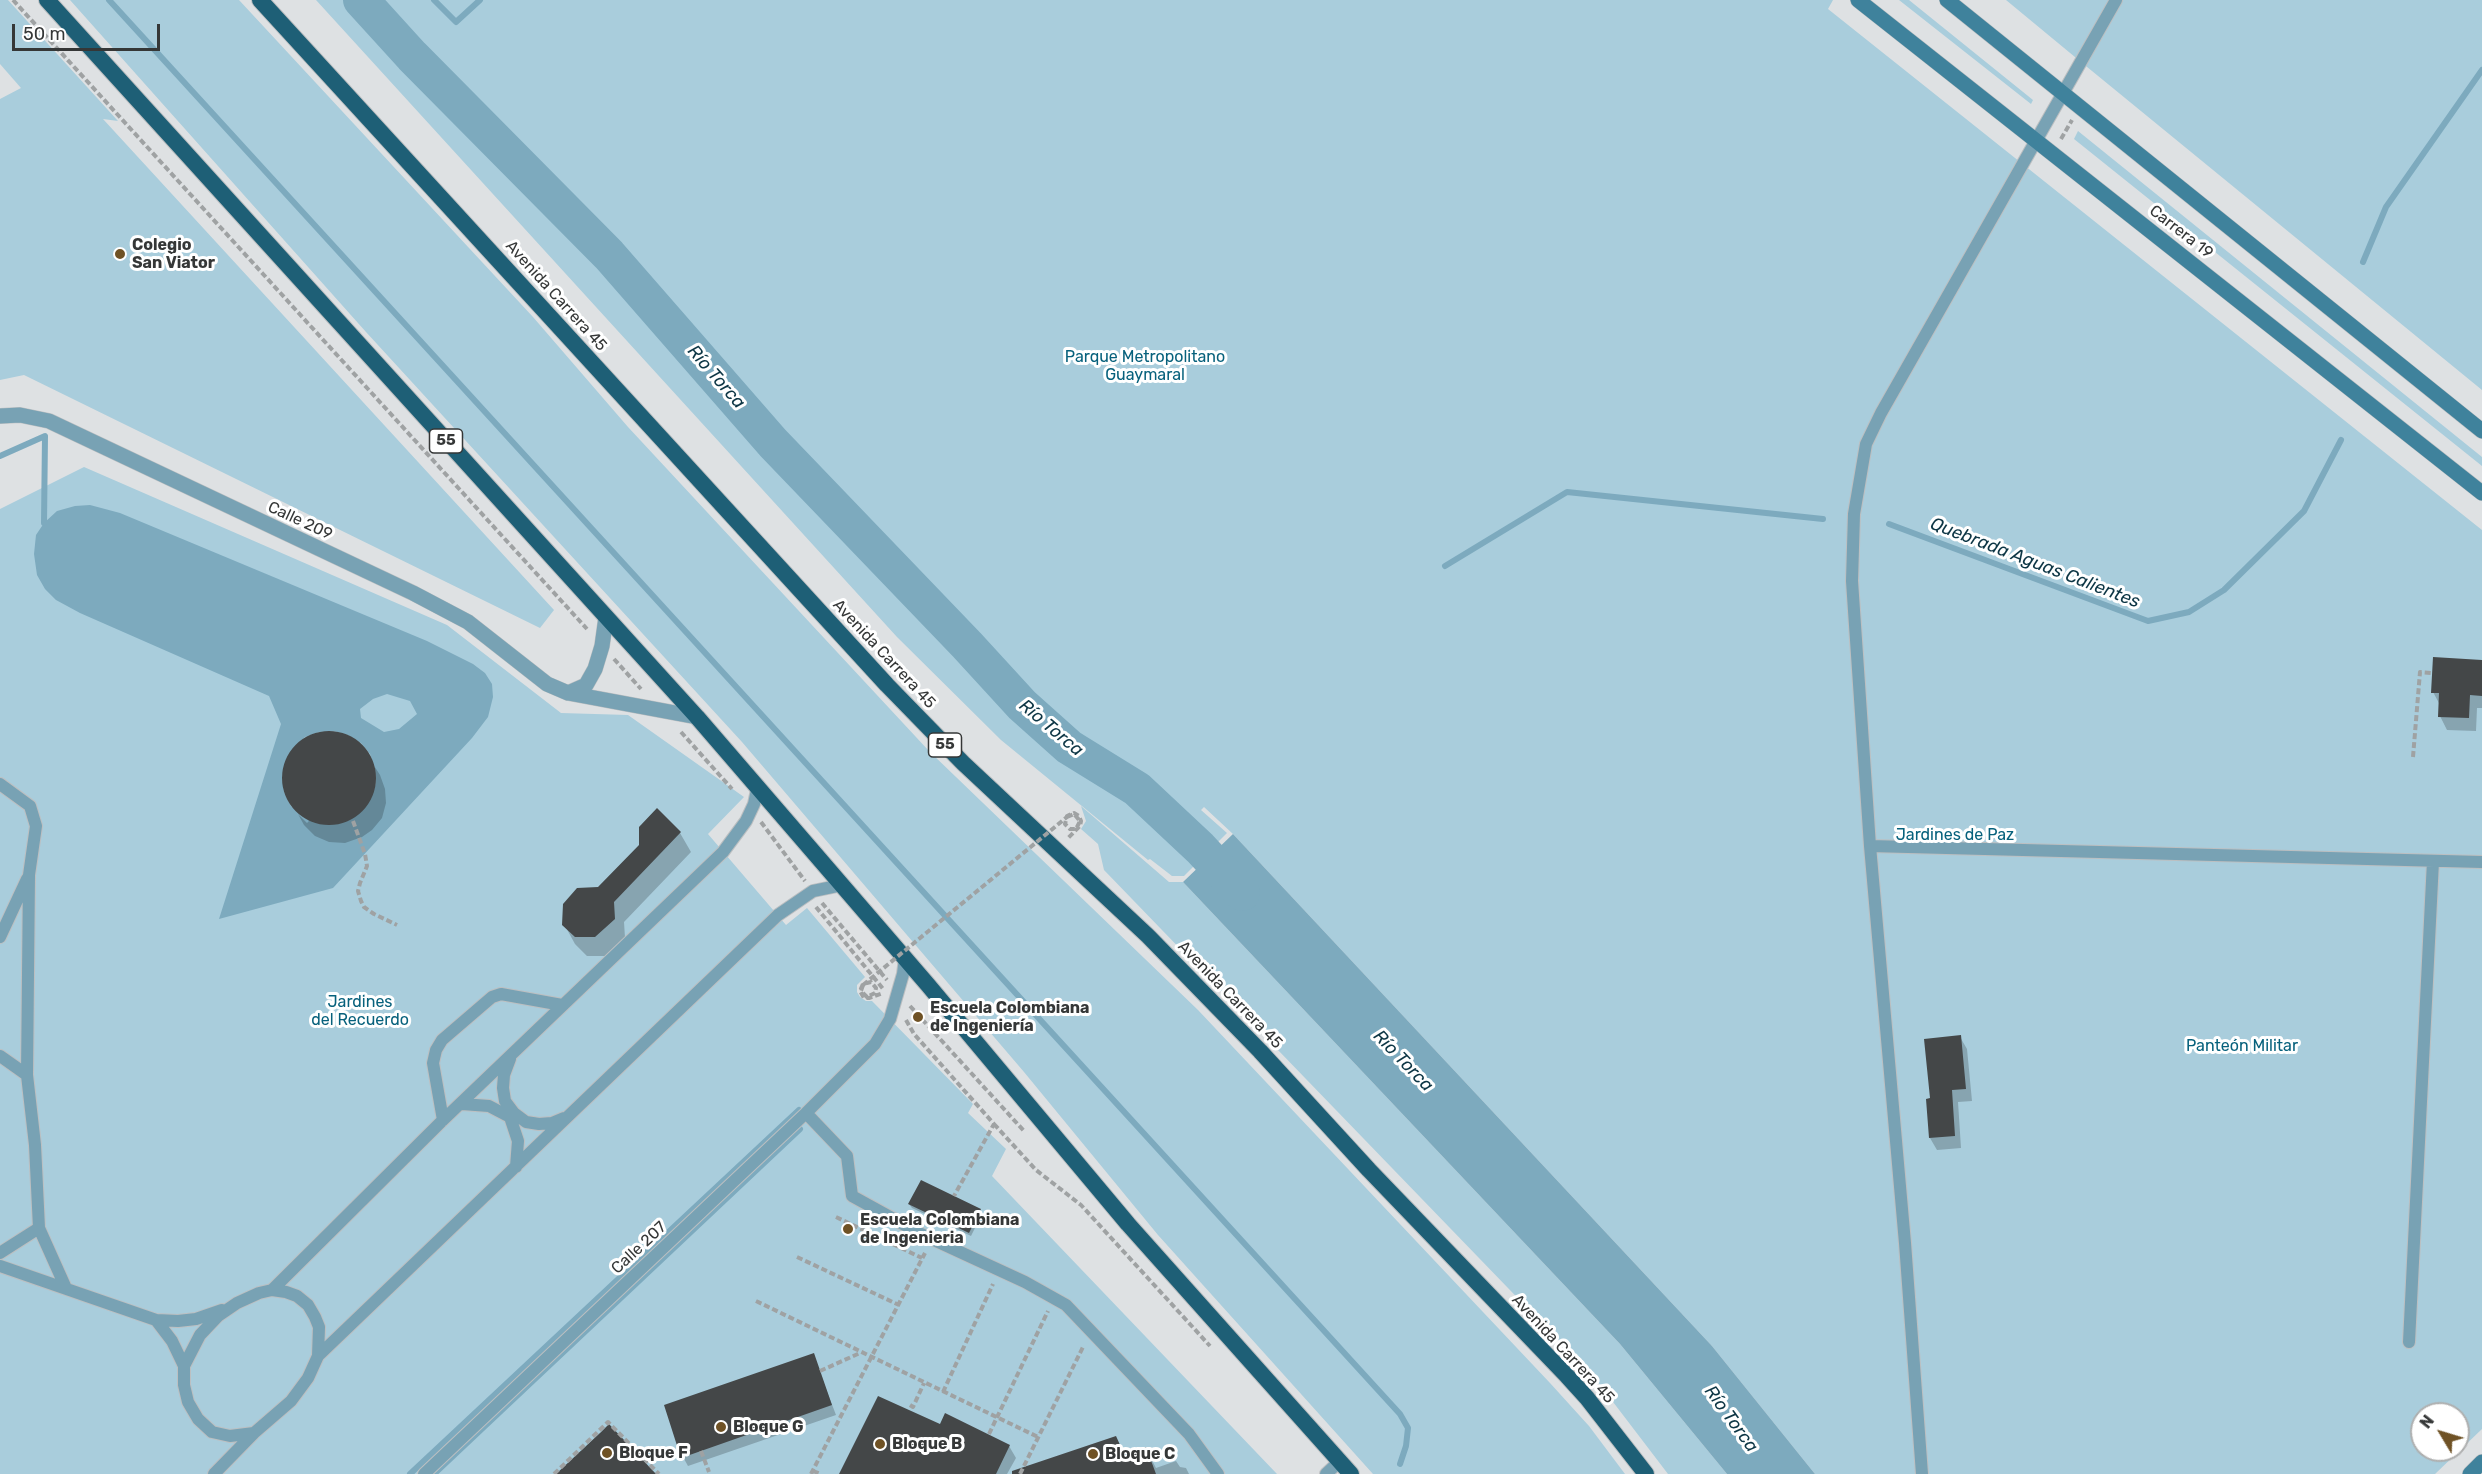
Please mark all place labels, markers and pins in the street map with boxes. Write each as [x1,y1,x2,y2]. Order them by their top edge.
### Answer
place label: Colegio San Viator [132,235,215,273]
marker: Colegio San Viator [113,247,127,261]
place label: Escuela Colombiana de Ingeniería [930,998,1090,1036]
marker: Escuela Colombiana de Ingeniería [911,1010,925,1024]
place label: Escuela Colombiana de Ingenieria [860,1210,1020,1248]
marker: Escuela Colombiana de Ingenieria [841,1222,855,1236]
place label: Bloque G [733,1417,803,1437]
marker: Bloque G [714,1420,728,1434]
place label: Bloque B [892,1434,962,1454]
marker: Bloque B [873,1437,887,1451]
place label: Bloque F [619,1443,688,1463]
place label: Bloque C [1105,1444,1175,1464]
marker: Bloque F [600,1446,614,1460]
marker: Bloque C [1086,1447,1100,1461]

